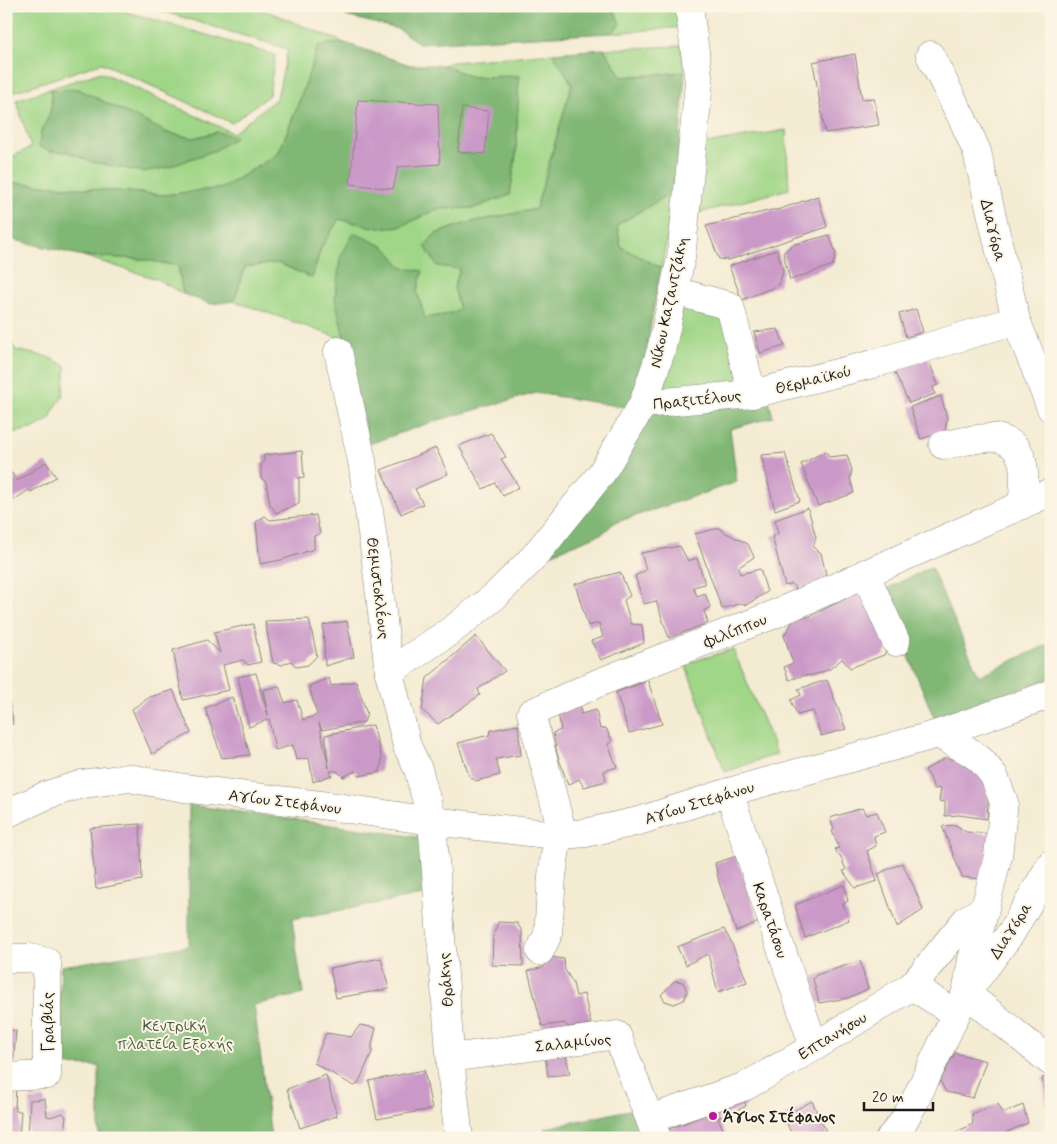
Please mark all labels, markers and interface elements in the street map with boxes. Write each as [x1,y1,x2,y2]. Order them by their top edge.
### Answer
street label: Διαγόρα [975,197,1010,264]
street label: Νίκου Καζαντζάκη [645,235,694,370]
street label: Θερμαϊκού [773,361,854,400]
street label: Πραξιτέλους [652,384,742,416]
street label: Θεμιστοκλέους [361,536,395,640]
street label: Φιλίππου [700,609,770,654]
street label: Αγίου Στεφάνου [642,777,757,830]
street label: Αγίου Στεφάνου [227,785,342,820]
street label: Καρατάσου [747,880,792,961]
street label: Διαγόρα [985,898,1037,963]
street label: Θράκης [434,952,459,1008]
street label: Γραβιάς [38,992,59,1052]
street label: Επτανήσου [794,1007,871,1065]
park label: Κεντρική πλατεία Εξοχής [117,1016,233,1055]
street label: Σαλαμίνος [534,1029,612,1058]
scale bar [864,1079,933,1111]
text: 20 m [872,1088,904,1108]
place label: Άγιος Στέφανος [723,1106,836,1128]
marker: Άγιος Στέφανος [707,1110,719,1122]

